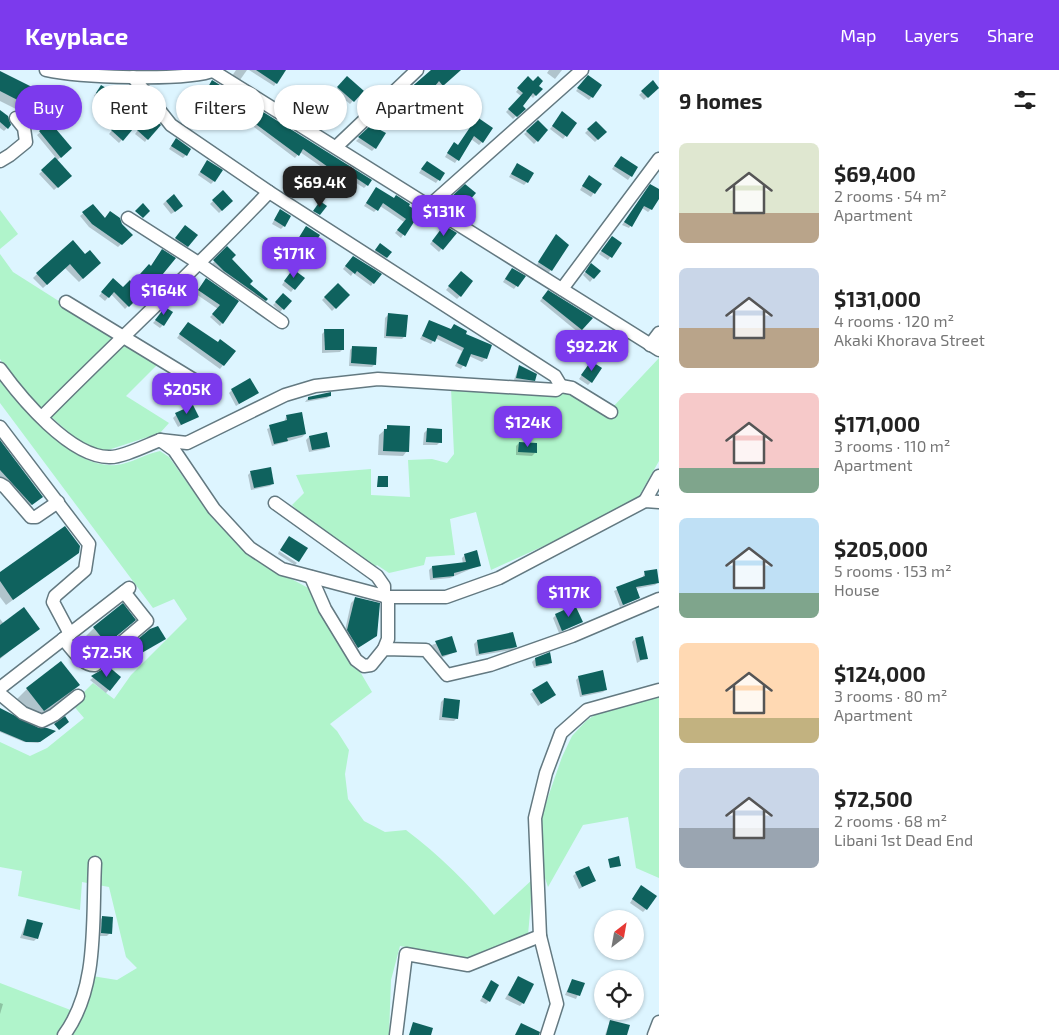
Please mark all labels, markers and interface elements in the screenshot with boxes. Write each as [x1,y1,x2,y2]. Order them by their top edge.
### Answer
text: Keyplace [25,21,128,50]
text: Map [840,24,876,46]
text: Layers [904,24,959,46]
text: Share [987,24,1034,46]
chip: Buy [15,85,82,130]
chip: Rent [92,85,166,130]
chip: Filters [176,85,264,130]
chip: New [274,85,347,130]
chip: Apartment [357,85,482,130]
icon: filters [1011,86,1039,114]
text: 9 homes [679,88,762,113]
text: $69,400 [834,161,916,186]
icon: home [719,163,779,223]
pin: $69.4K [279,166,361,208]
text: $69.4K [294,172,346,191]
text: 2 rooms · 54 m² [834,186,947,205]
pin: $131K [409,194,479,237]
text: $131K [423,201,465,220]
text: Apartment [834,205,913,224]
pin: $171K [259,236,329,279]
text: $171K [273,243,315,262]
pin: $164K [129,274,199,316]
text: $164K [141,280,187,299]
text: $131,000 [834,286,921,311]
icon: home [719,288,779,348]
text: 4 rooms · 120 m² [834,311,954,330]
pin: $92.2K [551,330,633,372]
text: Akaki Khorava Street [834,330,985,349]
text: $92.2K [566,336,618,355]
pin: $205K [152,372,222,415]
text: $205K [163,379,211,398]
pin: $124K [493,406,563,448]
text: $171,000 [834,411,920,436]
text: $124K [505,412,551,431]
icon: home [719,413,779,473]
text: 3 rooms · 110 m² [834,436,951,455]
text: Apartment [834,455,913,474]
text: $205,000 [834,536,928,561]
icon: home [719,538,779,598]
text: 5 rooms · 153 m² [834,561,952,580]
pin: $117K [534,576,604,618]
text: House [834,580,880,599]
text: $117K [548,582,590,601]
pin: $72.5K [66,636,148,678]
text: $72.5K [82,642,132,661]
text: $124,000 [834,661,926,686]
icon: home [719,663,779,723]
text: 3 rooms · 80 m² [834,686,947,705]
text: Apartment [834,705,913,724]
text: $72,500 [834,786,913,811]
icon: home [719,788,779,848]
text: 2 rooms · 68 m² [834,811,947,830]
text: Libani 1st Dead End [834,830,973,849]
north arrow [594,910,644,960]
map controls [594,910,644,1020]
button: locate [594,970,644,1020]

